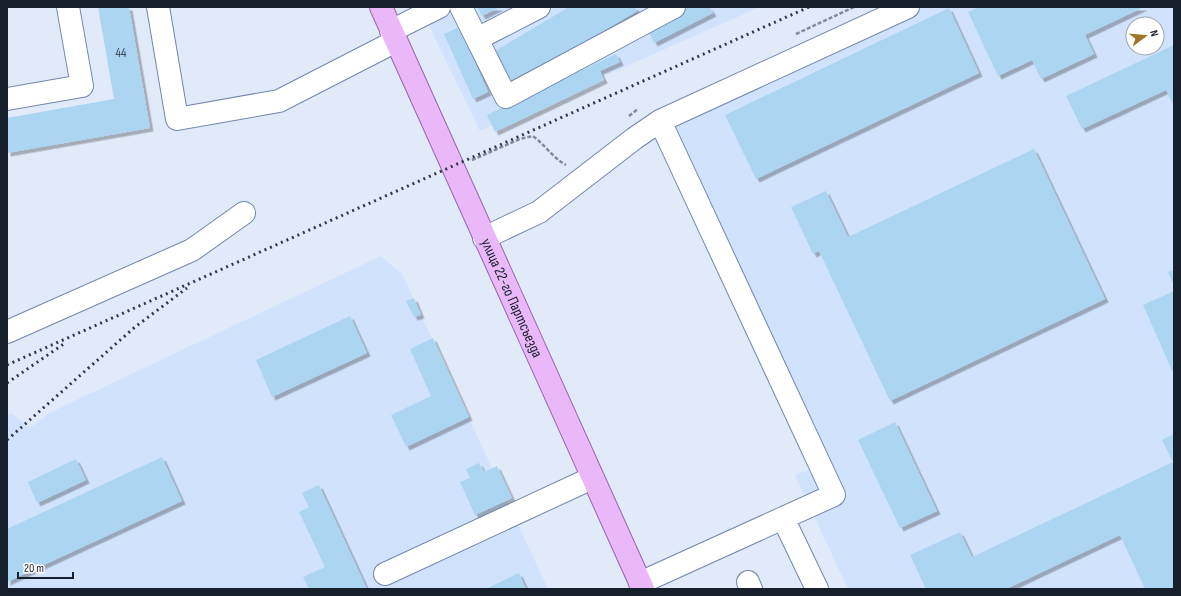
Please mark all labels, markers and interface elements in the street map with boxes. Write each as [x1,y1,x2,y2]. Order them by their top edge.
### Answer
north arrow [1125,16,1165,56]
text: N [1147,29,1161,38]
house number: 44 [116,45,127,61]
street label: улица 22-го Партсъезда [477,235,547,361]
scale bar [18,554,73,580]
text: 20 m [24,561,44,576]

